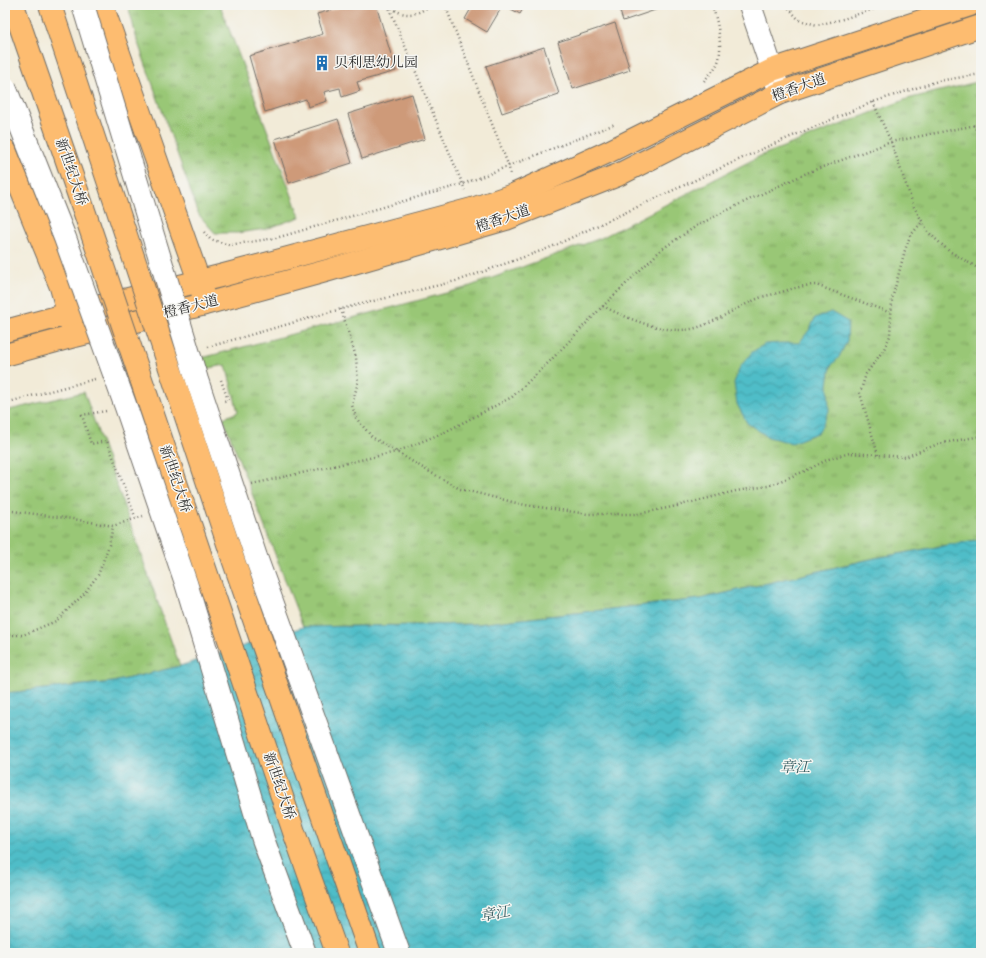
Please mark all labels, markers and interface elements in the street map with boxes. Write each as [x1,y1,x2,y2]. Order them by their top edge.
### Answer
building icon: 贝利思幼儿园 [313,54,331,72]
place label: 贝利思幼儿园 [334,54,418,72]
street label: 橙香大道 [770,70,828,106]
street label: 新世纪大桥 [51,136,91,208]
street label: 橙香大道 [474,201,532,237]
street label: 橙香大道 [162,291,220,323]
street label: 新世纪大桥 [155,443,195,515]
street label: 新世纪大桥 [259,750,299,822]
water label: 章江 [780,758,812,777]
water label: 章江 [479,902,513,926]

